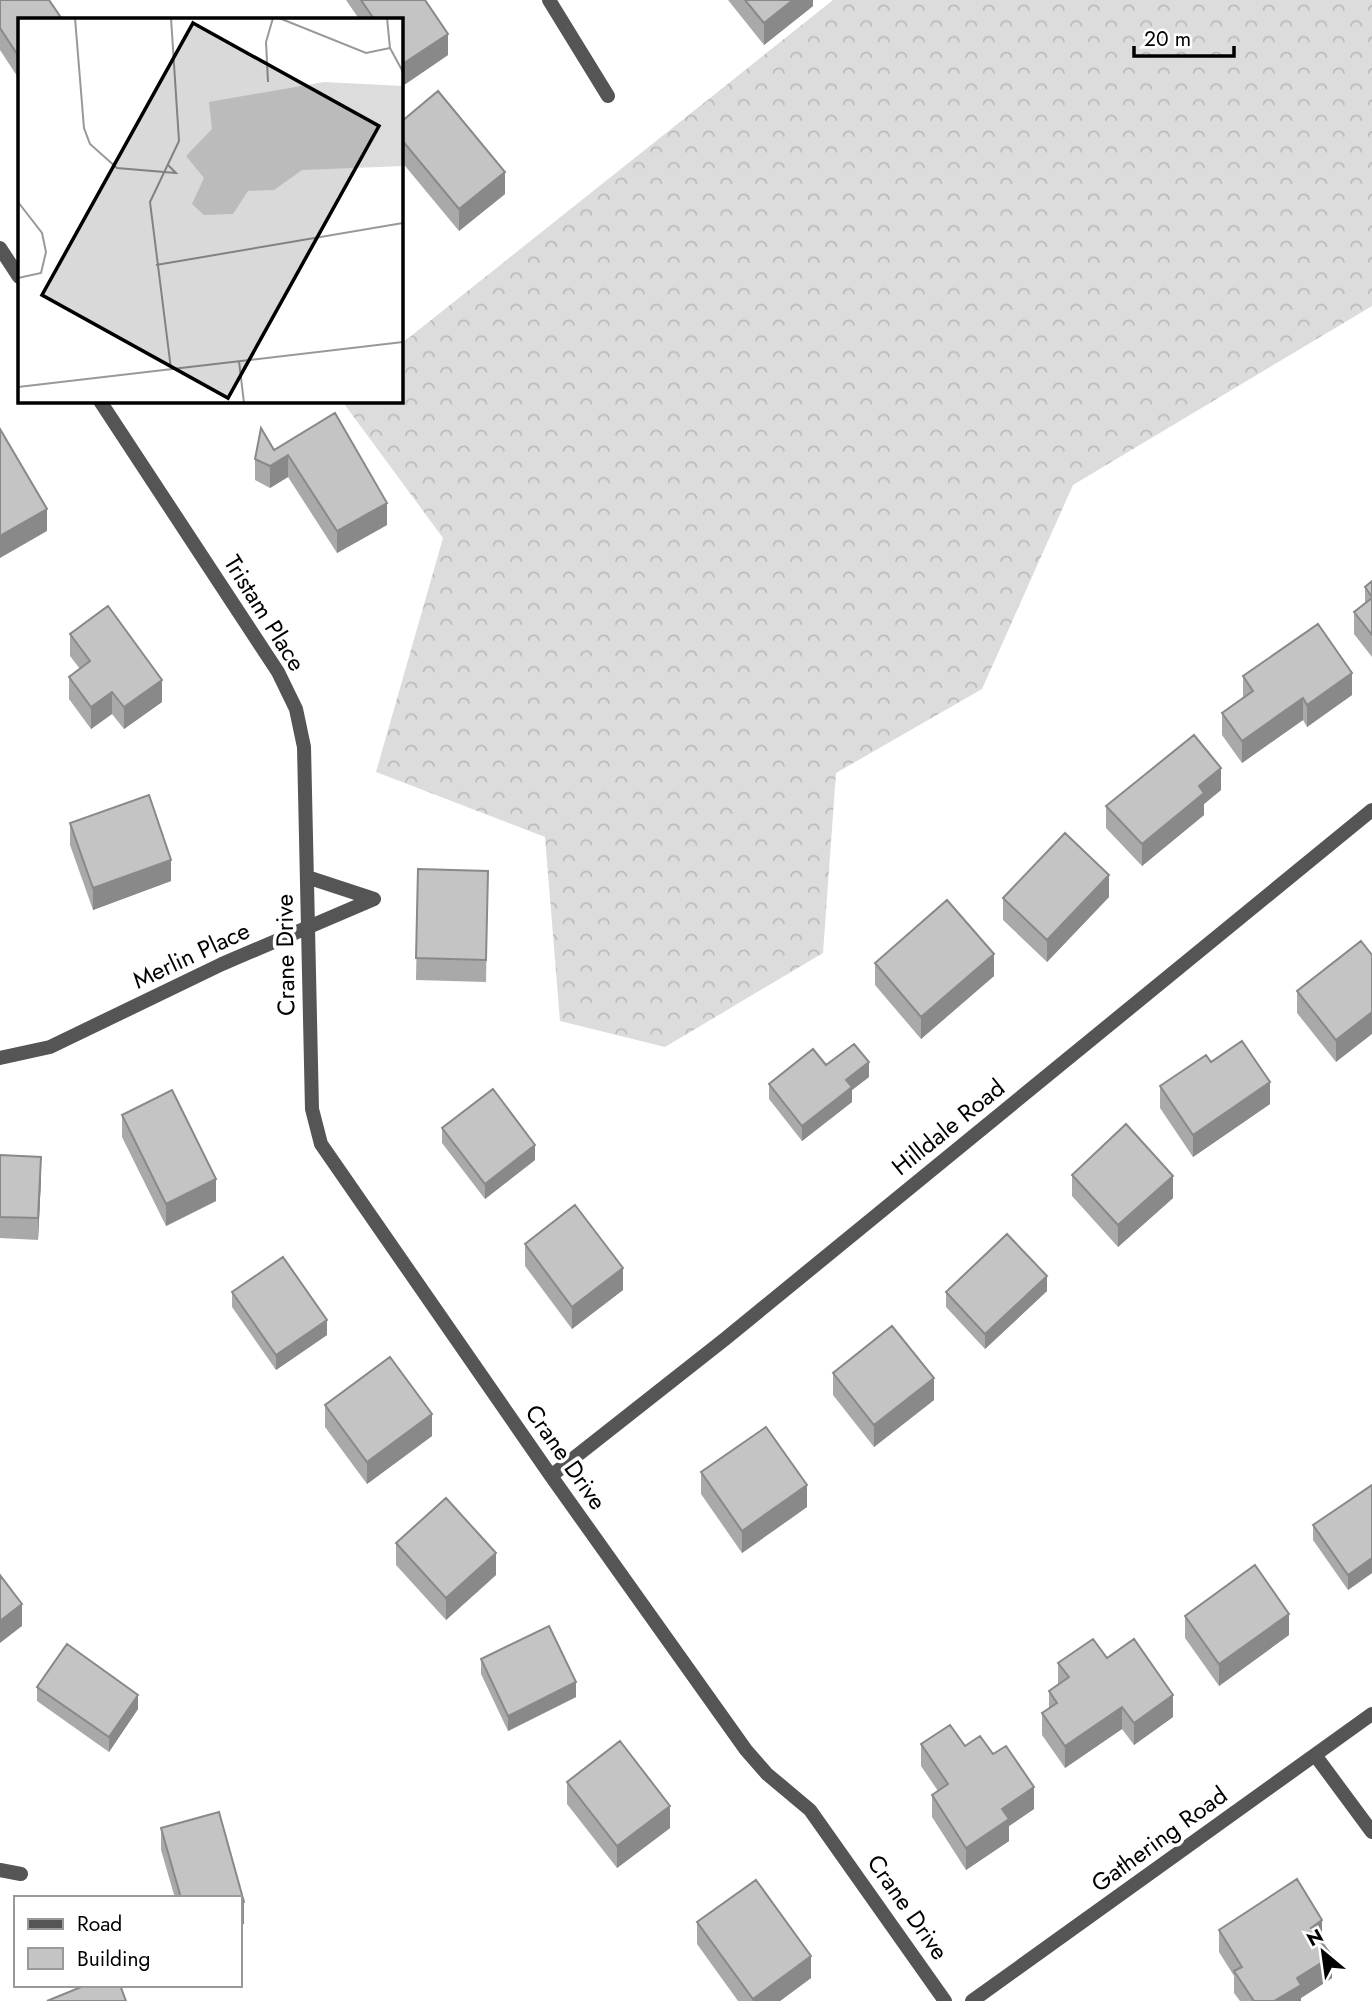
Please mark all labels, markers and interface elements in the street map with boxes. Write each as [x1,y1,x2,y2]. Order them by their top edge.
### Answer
scale bar [1134,14,1234,58]
inset map [18,18,402,402]
text: 20 m [1144,24,1191,54]
street label: Tristam Place [216,548,314,678]
street label: Crane Drive [266,894,304,1016]
street label: Merlin Place [127,913,255,997]
street label: Hilldale Road [884,1070,1012,1184]
street label: Crane Drive [517,1397,615,1517]
street label: Gathering Road [1084,1778,1234,1900]
street label: Crane Drive [859,1847,957,1967]
legend [14,1896,242,1987]
text: Road [77,1909,122,1939]
north arrow [1288,1917,1358,1987]
text: N [1302,1922,1328,1953]
text: Building [77,1944,150,1974]

